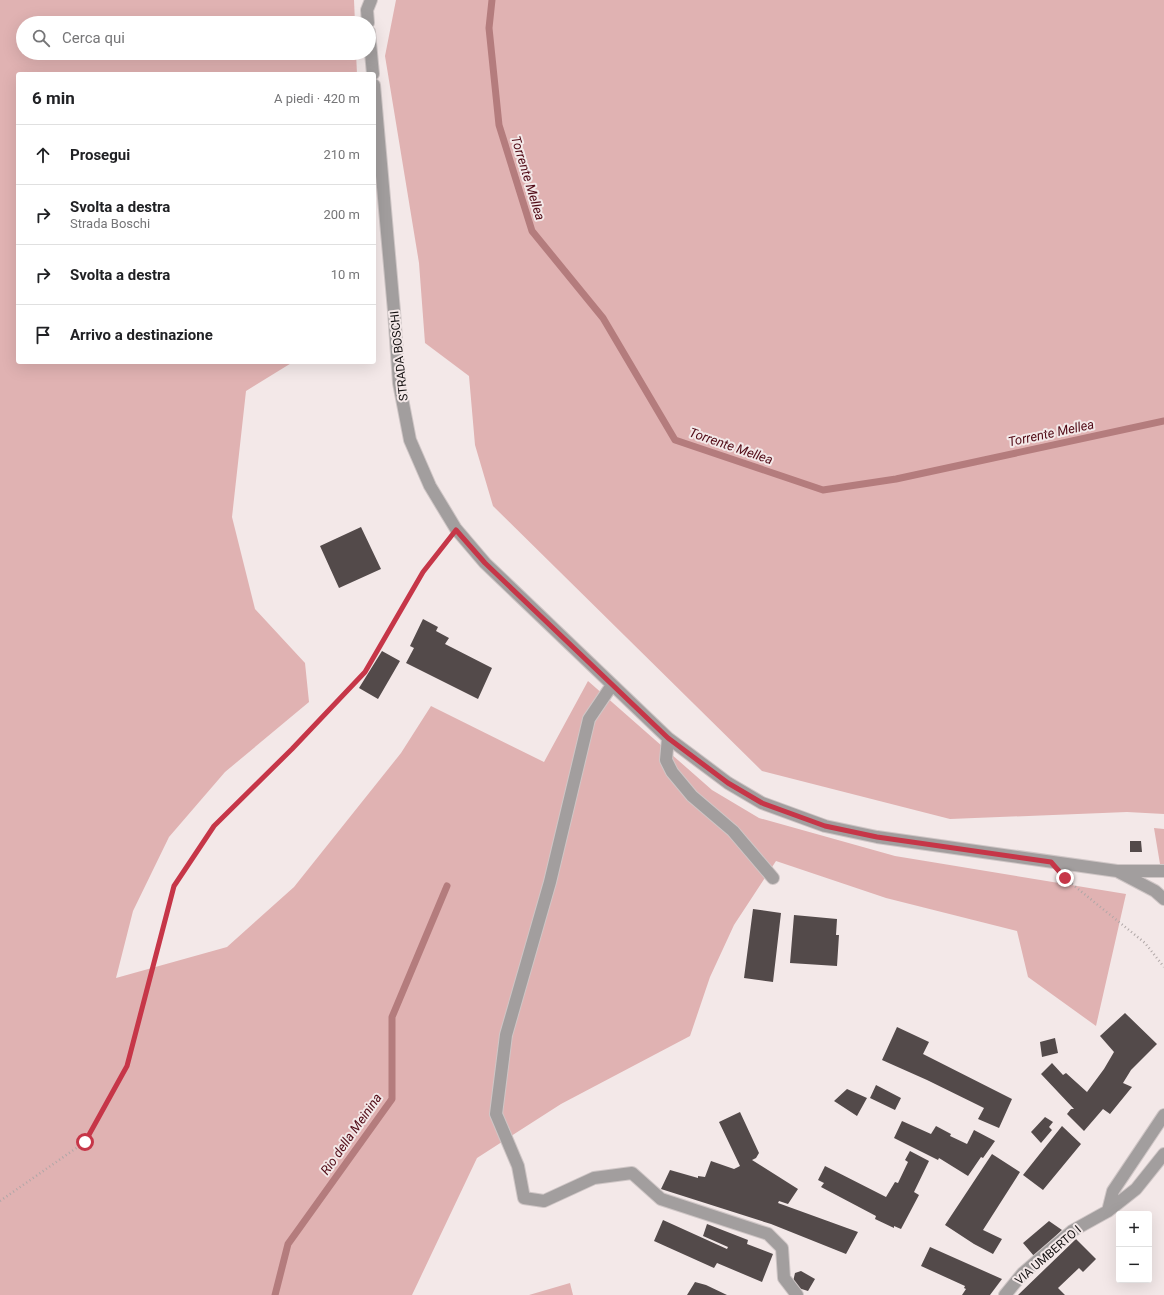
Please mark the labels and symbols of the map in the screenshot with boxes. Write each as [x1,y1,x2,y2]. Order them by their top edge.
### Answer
water label: Torrente Mellea [508,134,548,222]
street label: STRADA BOSCHI [387,310,411,402]
water label: Torrente Mellea [1007,417,1096,449]
water label: Torrente Mellea [687,425,775,467]
route end [1056,869,1074,887]
water label: Rio della Meinina [317,1090,385,1178]
route start [76,1133,94,1151]
street label: VIA UMBERTO I [1012,1223,1084,1287]

